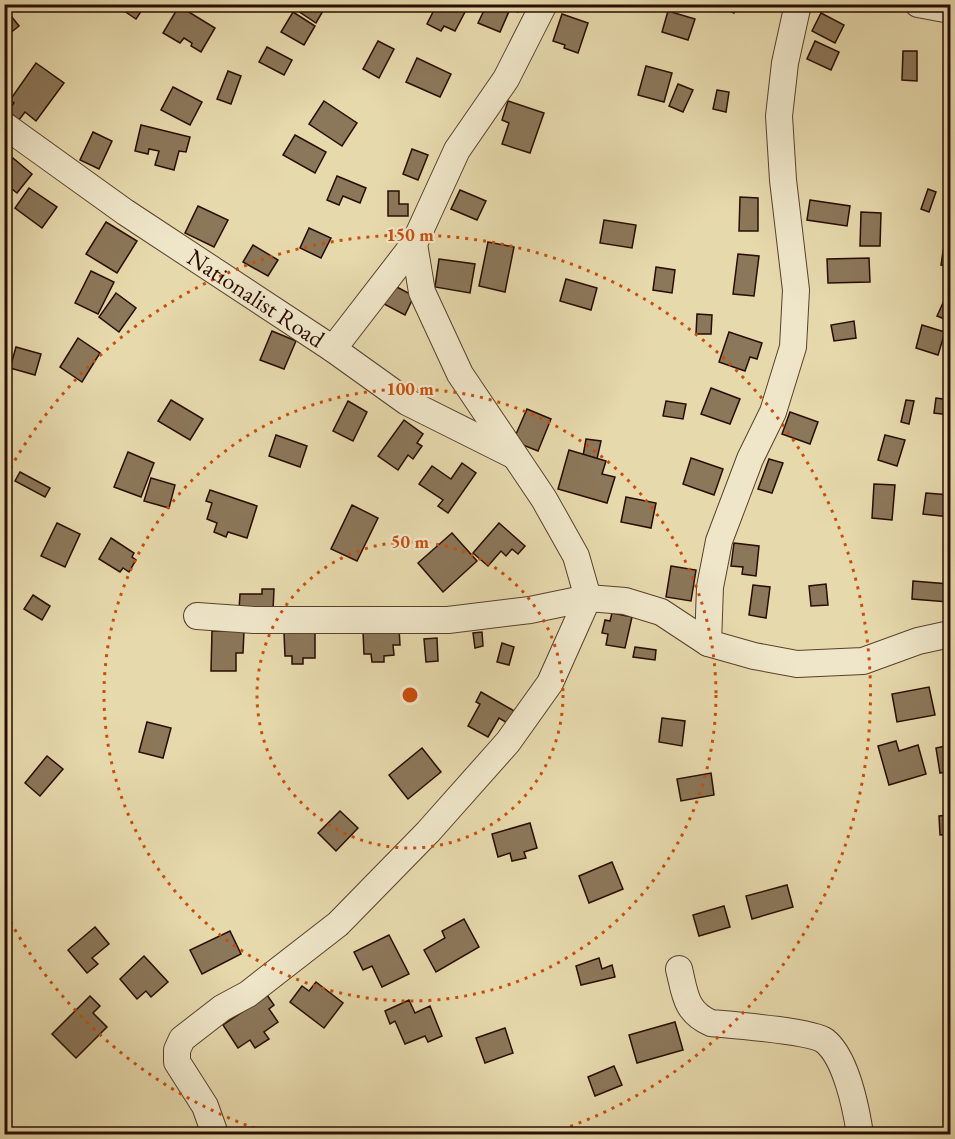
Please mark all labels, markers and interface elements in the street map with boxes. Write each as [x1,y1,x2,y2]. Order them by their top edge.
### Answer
text: 150 m [386,223,434,246]
street label: Nationalist Road [182,241,332,355]
text: 100 m [386,377,434,400]
text: 50 m [391,530,429,553]
centre of rings [400,685,420,705]

